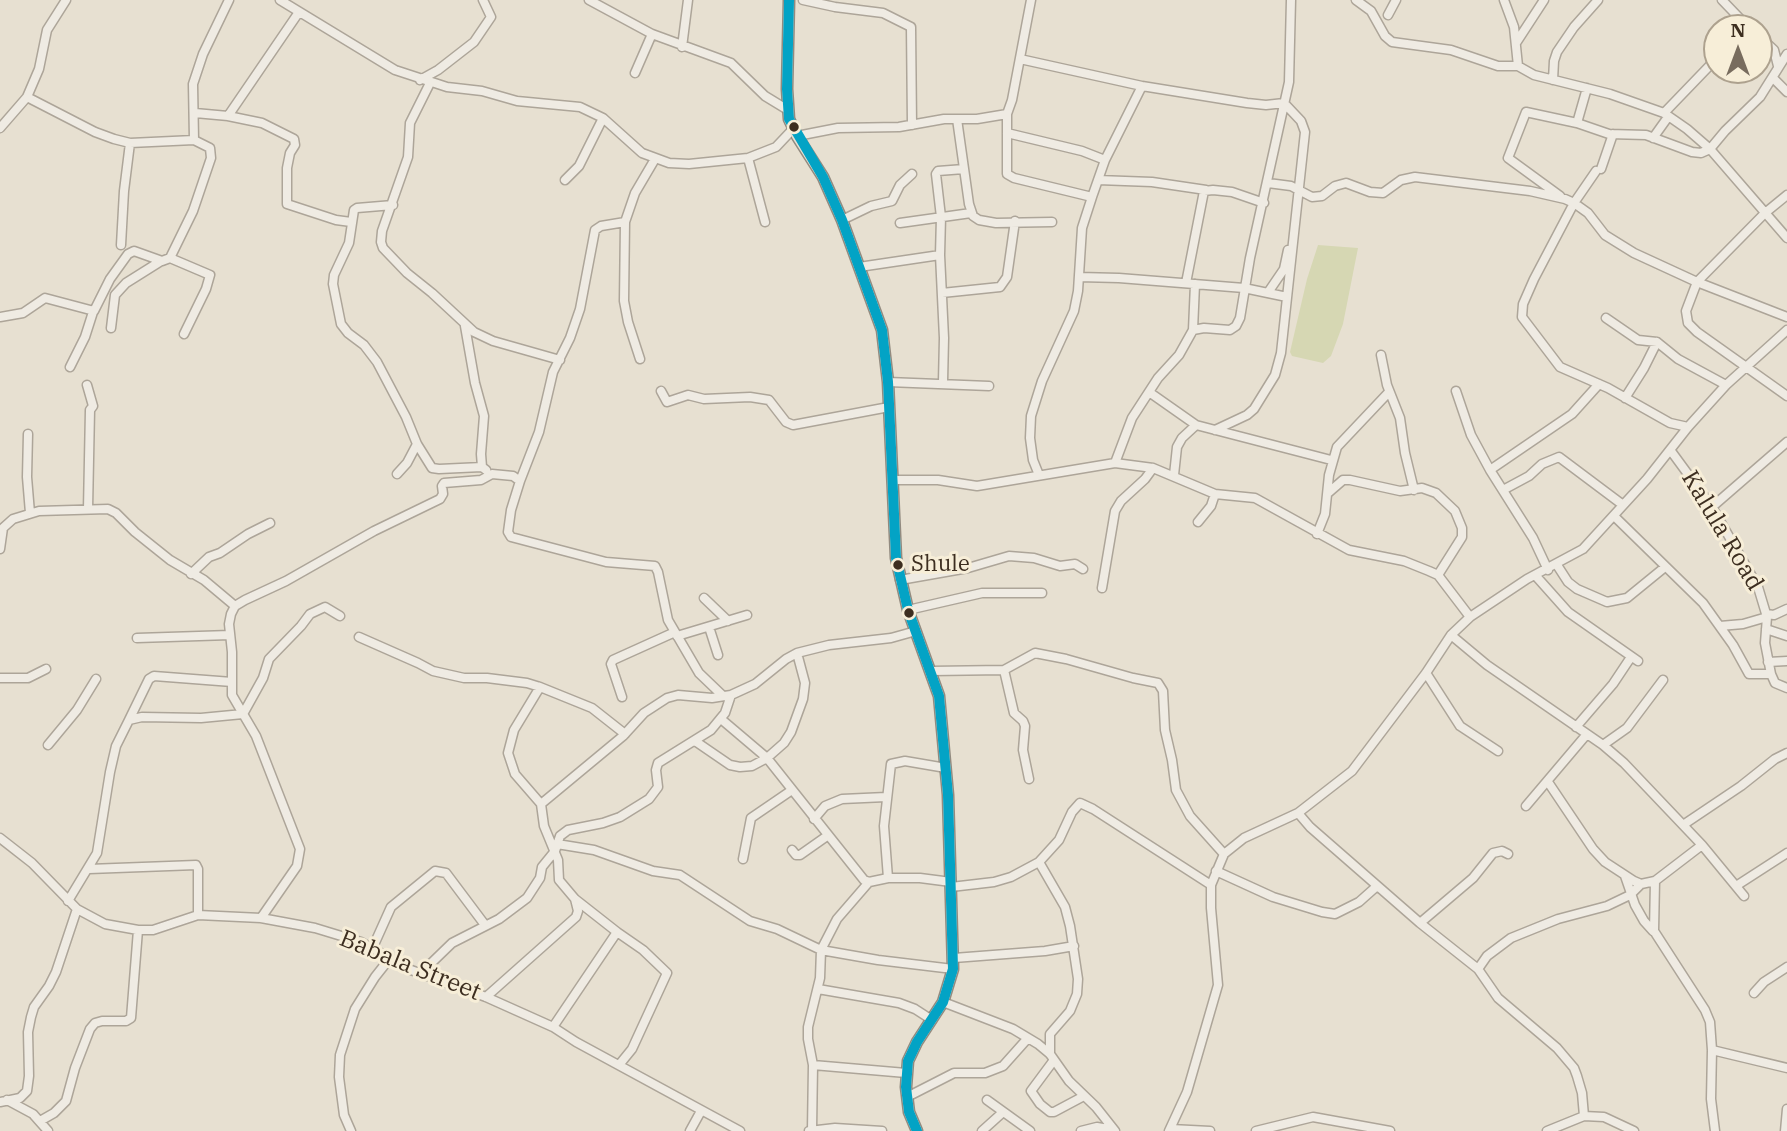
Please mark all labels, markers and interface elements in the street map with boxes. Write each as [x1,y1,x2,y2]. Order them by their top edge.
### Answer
north arrow [1703,14,1773,84]
text: N [1730,18,1746,42]
unlabelled marker [787,120,801,134]
street label: Kalula Road [1675,466,1769,596]
place label: Shule [911,552,970,578]
marker: Shule [891,558,905,572]
unlabelled marker [902,606,916,620]
street label: Babala Street [335,925,485,1007]

